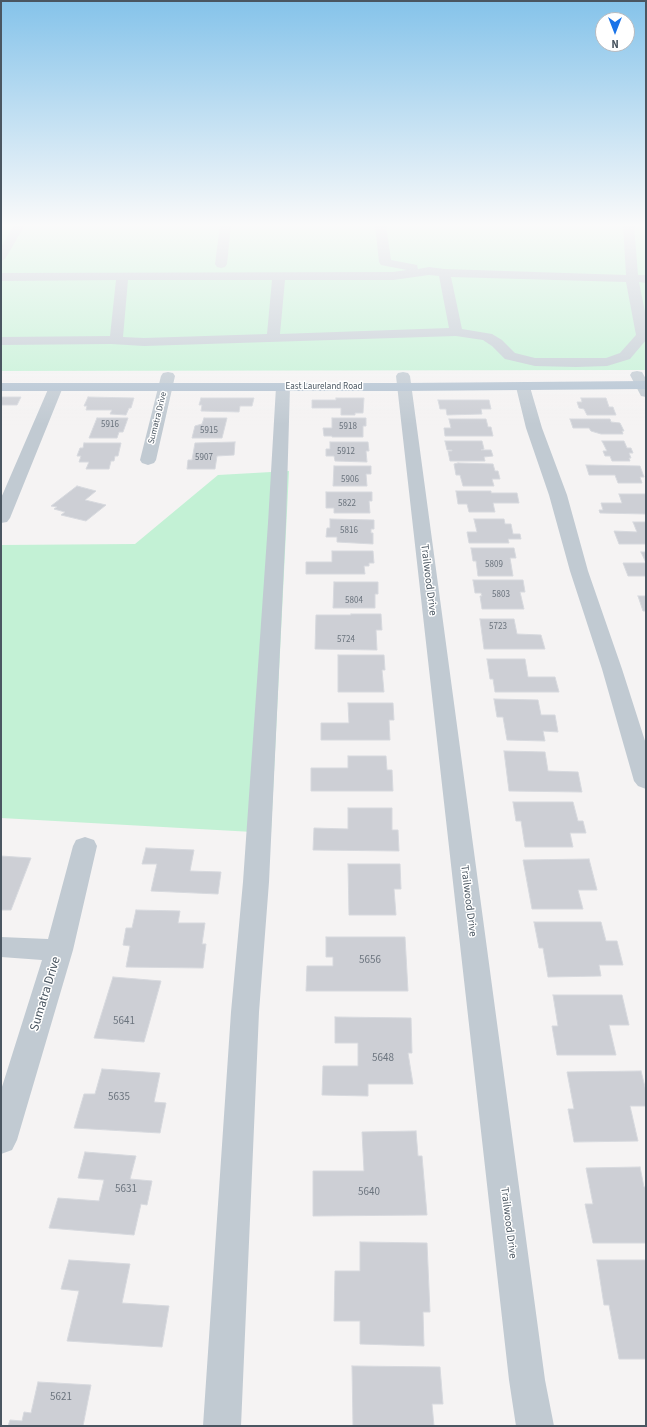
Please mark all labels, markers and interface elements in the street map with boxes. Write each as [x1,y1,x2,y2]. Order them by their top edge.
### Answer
north arrow [595,12,635,52]
text: N [611,36,619,51]
street label: East Laureland Road [286,382,362,392]
street label: Sumatra Drive [146,391,170,445]
house number: 5916 [101,420,119,430]
house number: 5918 [339,422,357,432]
house number: 5915 [200,426,218,436]
house number: 5912 [337,447,355,457]
house number: 5907 [195,453,213,463]
house number: 5906 [341,475,359,485]
house number: 5822 [338,499,356,509]
house number: 5816 [340,526,358,536]
street label: Trailwood Drive [417,543,439,617]
house number: 5809 [485,560,503,570]
house number: 5803 [492,590,510,600]
house number: 5804 [345,596,363,606]
house number: 5723 [489,622,507,632]
house number: 5724 [337,635,355,645]
street label: Trailwood Drive [457,864,479,938]
house number: 5656 [359,954,381,968]
street label: Sumatra Drive [27,955,65,1033]
house number: 5641 [113,1015,135,1029]
house number: 5648 [372,1052,394,1066]
house number: 5635 [108,1091,130,1105]
house number: 5631 [115,1183,137,1197]
house number: 5640 [358,1186,380,1200]
street label: Trailwood Drive [497,1186,519,1260]
house number: 5621 [50,1391,72,1405]

